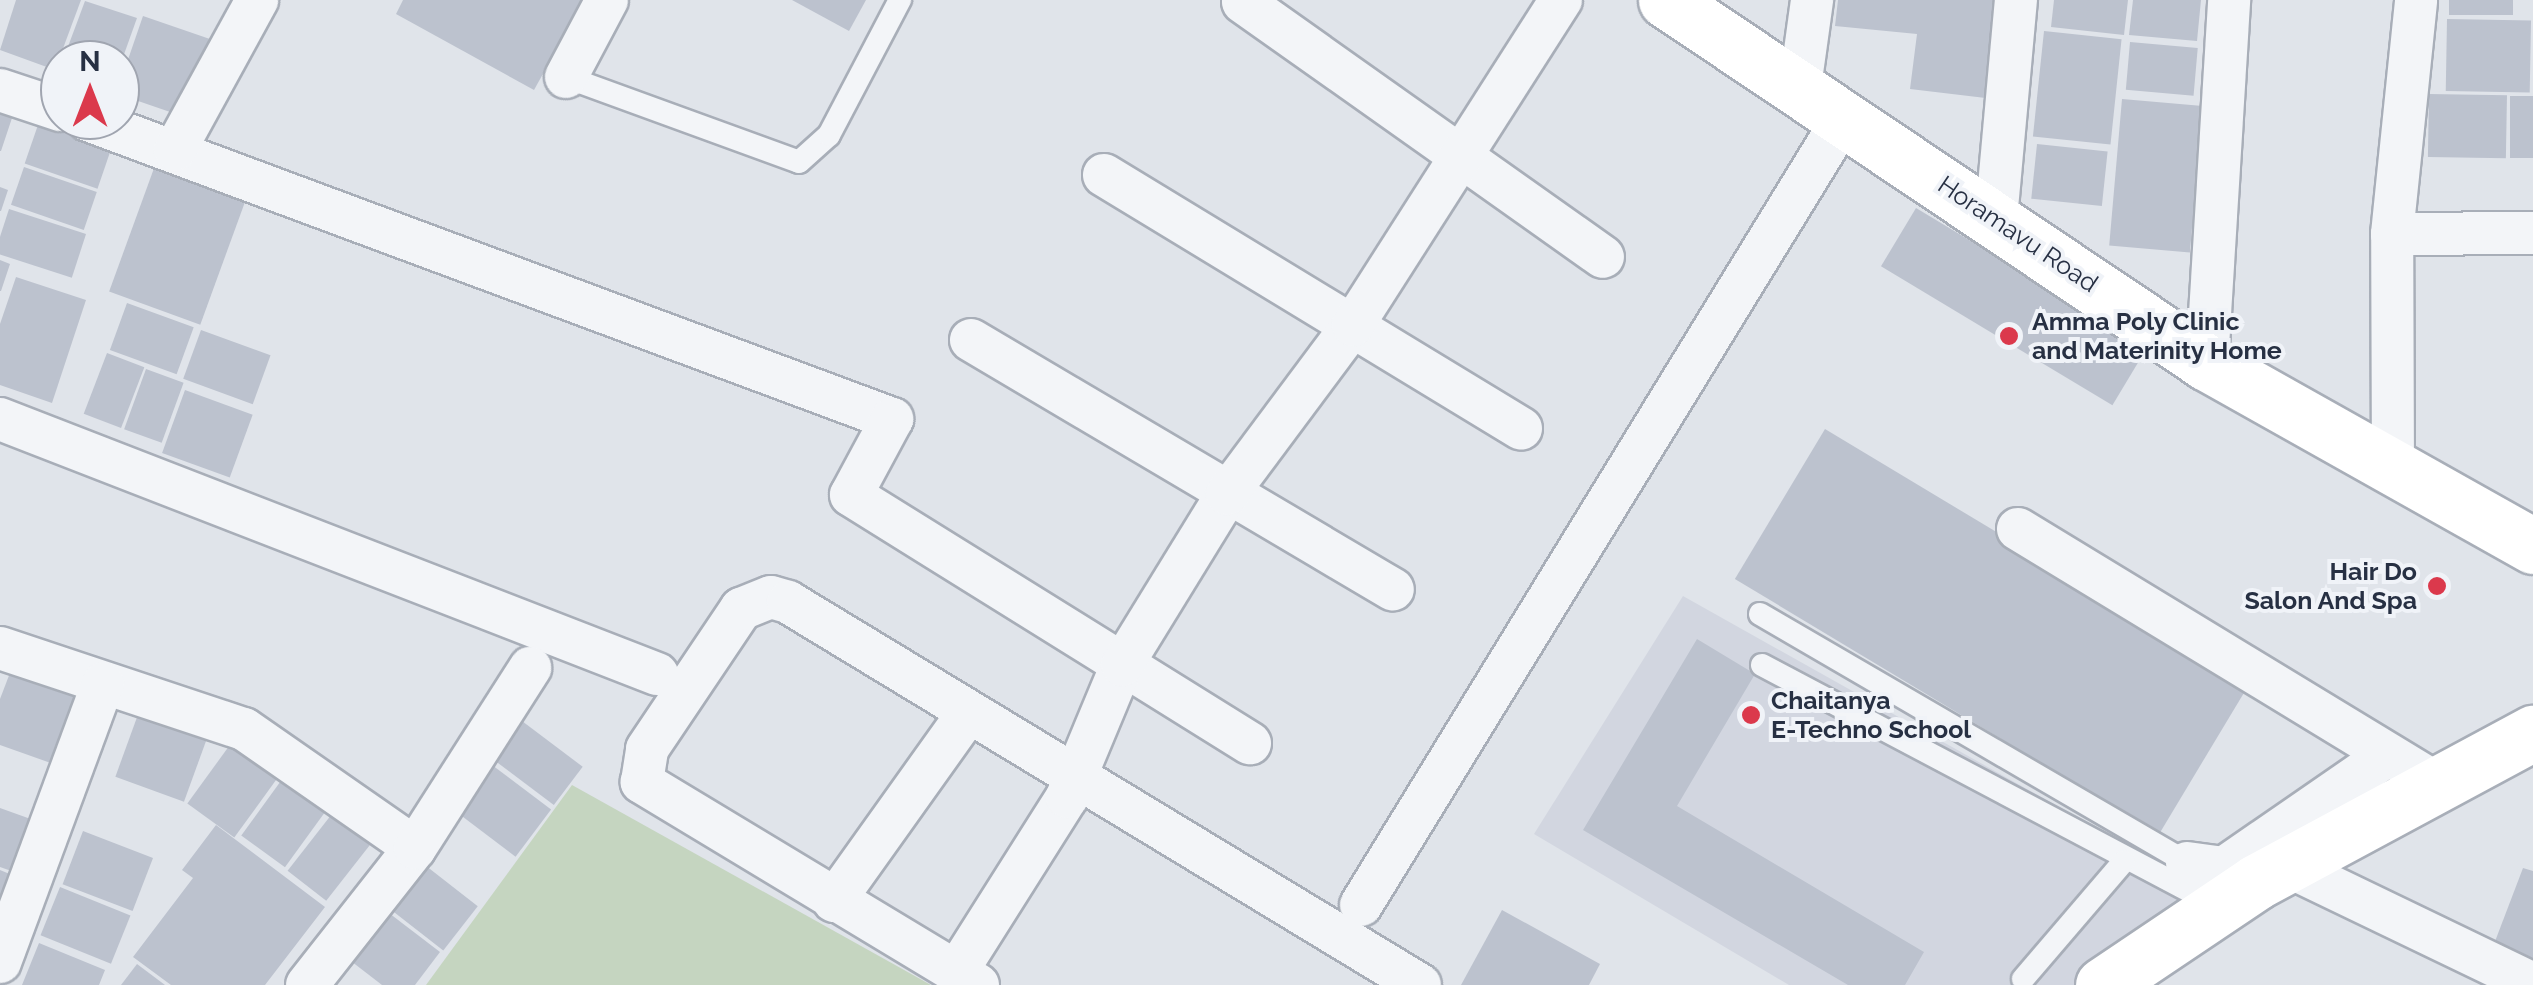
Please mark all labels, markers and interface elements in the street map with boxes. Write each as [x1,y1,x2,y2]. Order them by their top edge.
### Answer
north arrow [40,40,140,140]
text: N [79,45,101,78]
street label: Horamavu Road [1932,170,2104,298]
place label: Amma Poly Clinic and Materinity Home [2032,307,2282,366]
marker: Amma Poly Clinic and Materinity Home [1996,323,2022,349]
place label: Hair Do Salon And Spa [2244,557,2417,616]
marker: Hair Do Salon And Spa [2426,575,2448,597]
place label: Chaitanya E-Techno School [1771,686,1971,745]
marker: Chaitanya E-Techno School [1740,704,1762,726]

